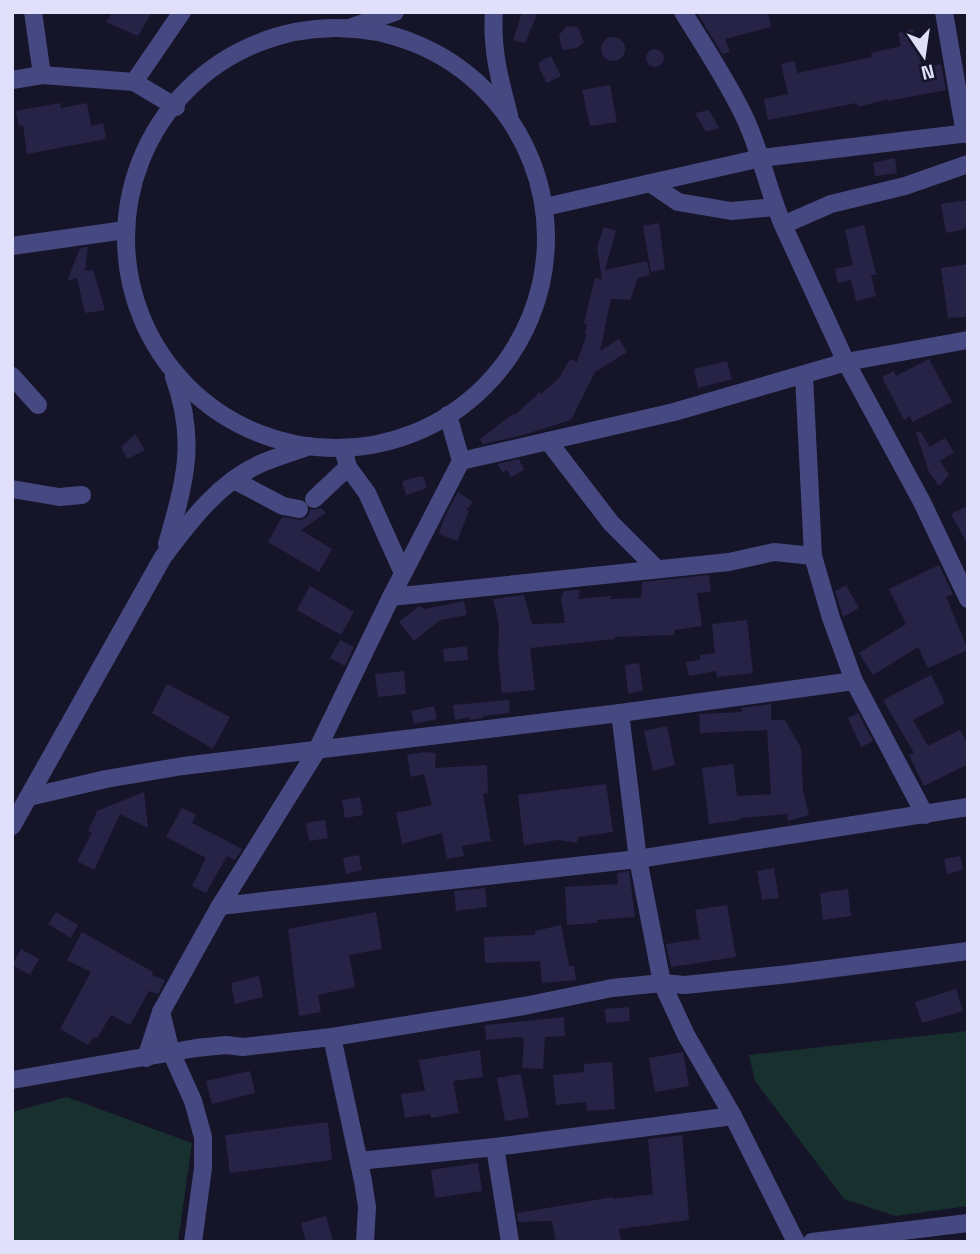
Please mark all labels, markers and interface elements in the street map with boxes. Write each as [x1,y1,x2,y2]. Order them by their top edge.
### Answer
north arrow [889,21,959,91]
text: N [919,58,937,86]

